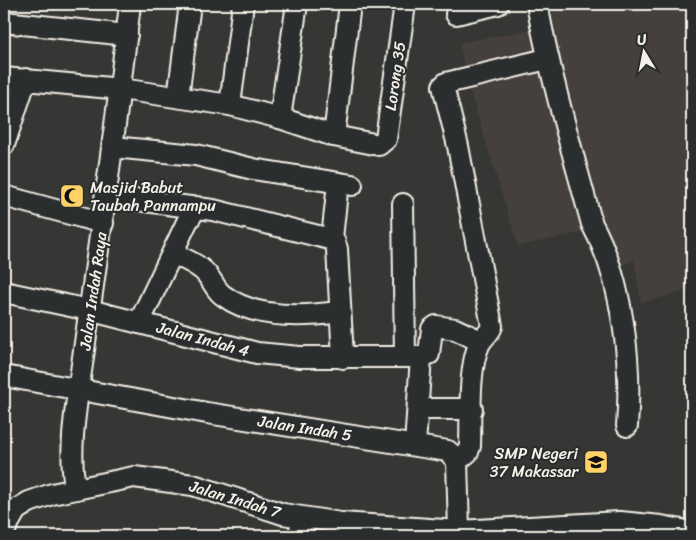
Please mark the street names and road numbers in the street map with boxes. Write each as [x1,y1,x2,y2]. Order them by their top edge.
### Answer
street label: Lorong 35 [376,39,414,112]
street label: Jalan Indah Raya [70,229,116,353]
street label: Jalan Indah 4 [152,312,253,365]
street label: Jalan Indah 5 [255,406,354,450]
street label: Jalan Indah 7 [185,471,285,527]

